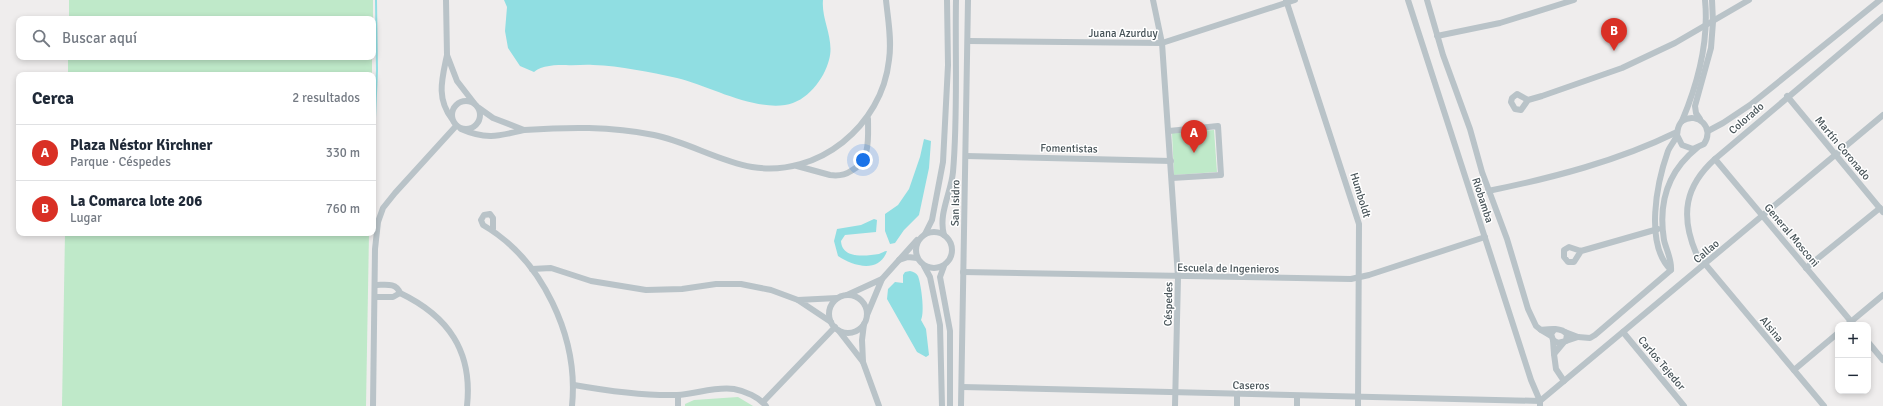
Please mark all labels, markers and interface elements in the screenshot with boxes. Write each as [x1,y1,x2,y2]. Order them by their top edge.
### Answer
search box [16,16,376,60]
pin: B [1601,18,1627,51]
icon: search [30,27,52,49]
street label: Juana Azurduy [1088,27,1158,40]
text: Buscar aquí [62,29,137,47]
text: Cerca [32,88,74,109]
text: 2 resultados [292,90,360,106]
street label: Colorado [1726,99,1767,137]
street label: Martín Coronado [1812,114,1873,183]
pin: A [1181,120,1207,153]
text: Plaza Néstor Kirchner [70,136,213,154]
street label: Fomentistas [1040,142,1098,156]
text: A [41,145,49,161]
text: 330 m [326,145,360,161]
your location [853,150,873,170]
text: Parque · Céspedes [70,154,171,170]
street label: Humboldt [1347,171,1374,219]
street label: Riobamba [1469,176,1496,225]
street label: San Isidro [949,179,962,226]
text: La Comarca lote 206 [70,192,202,210]
text: B [41,201,49,217]
text: 760 m [326,201,360,217]
street label: General Mosconi [1761,201,1822,270]
text: Lugar [70,210,102,226]
street label: Callao [1691,237,1722,266]
street label: Escuela de Ingenieros [1177,261,1279,276]
street label: Céspedes [1162,282,1175,326]
street label: Alsina [1757,314,1786,345]
map controls [1835,322,1871,394]
button: + [1835,322,1871,358]
street label: Carlos Tejedor [1635,334,1688,393]
button: − [1835,358,1871,394]
street label: Caseros [1232,379,1270,392]

